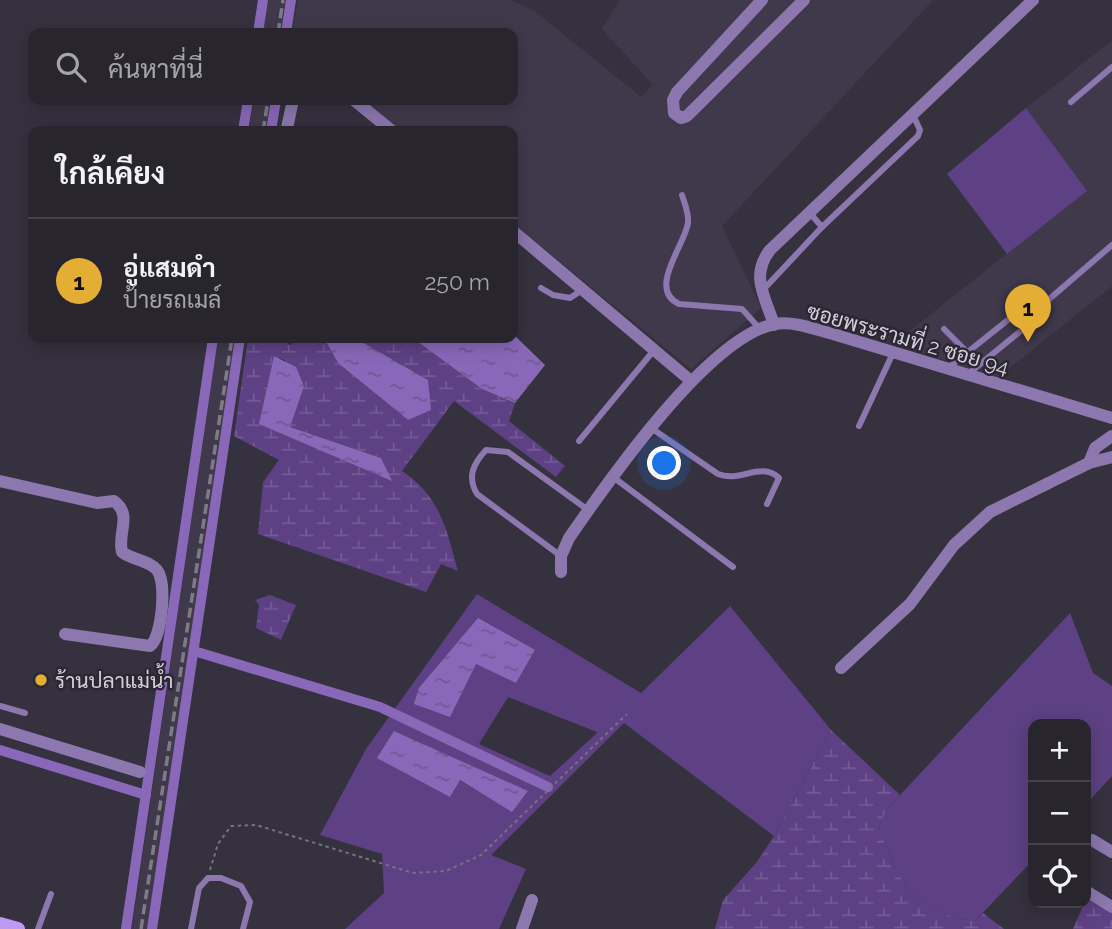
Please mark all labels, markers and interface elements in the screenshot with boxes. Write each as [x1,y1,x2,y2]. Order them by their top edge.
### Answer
search box [28,28,518,105]
icon: search [52,48,90,86]
text: ค้นหาที่นี่ [108,54,203,84]
text: ใกล้เคียง [56,156,165,191]
text: อู่แสมดำ [123,253,216,283]
text: 1 [73,268,85,295]
text: 250 m [424,268,490,295]
pin: 1 [1005,284,1051,342]
text: ป้ายรถเมล์ [123,286,221,313]
street label: ซอยพระรามที่ 2 ซอย 94 [804,291,1014,380]
your location [647,446,681,480]
place label: ร้านปลาแม่น้ำ [55,663,173,693]
marker: ร้านปลาแม่น้ำ [33,672,49,688]
map controls [1028,719,1091,908]
button: + [1028,719,1091,782]
button: − [1028,782,1091,845]
button: locate [1028,845,1091,908]

